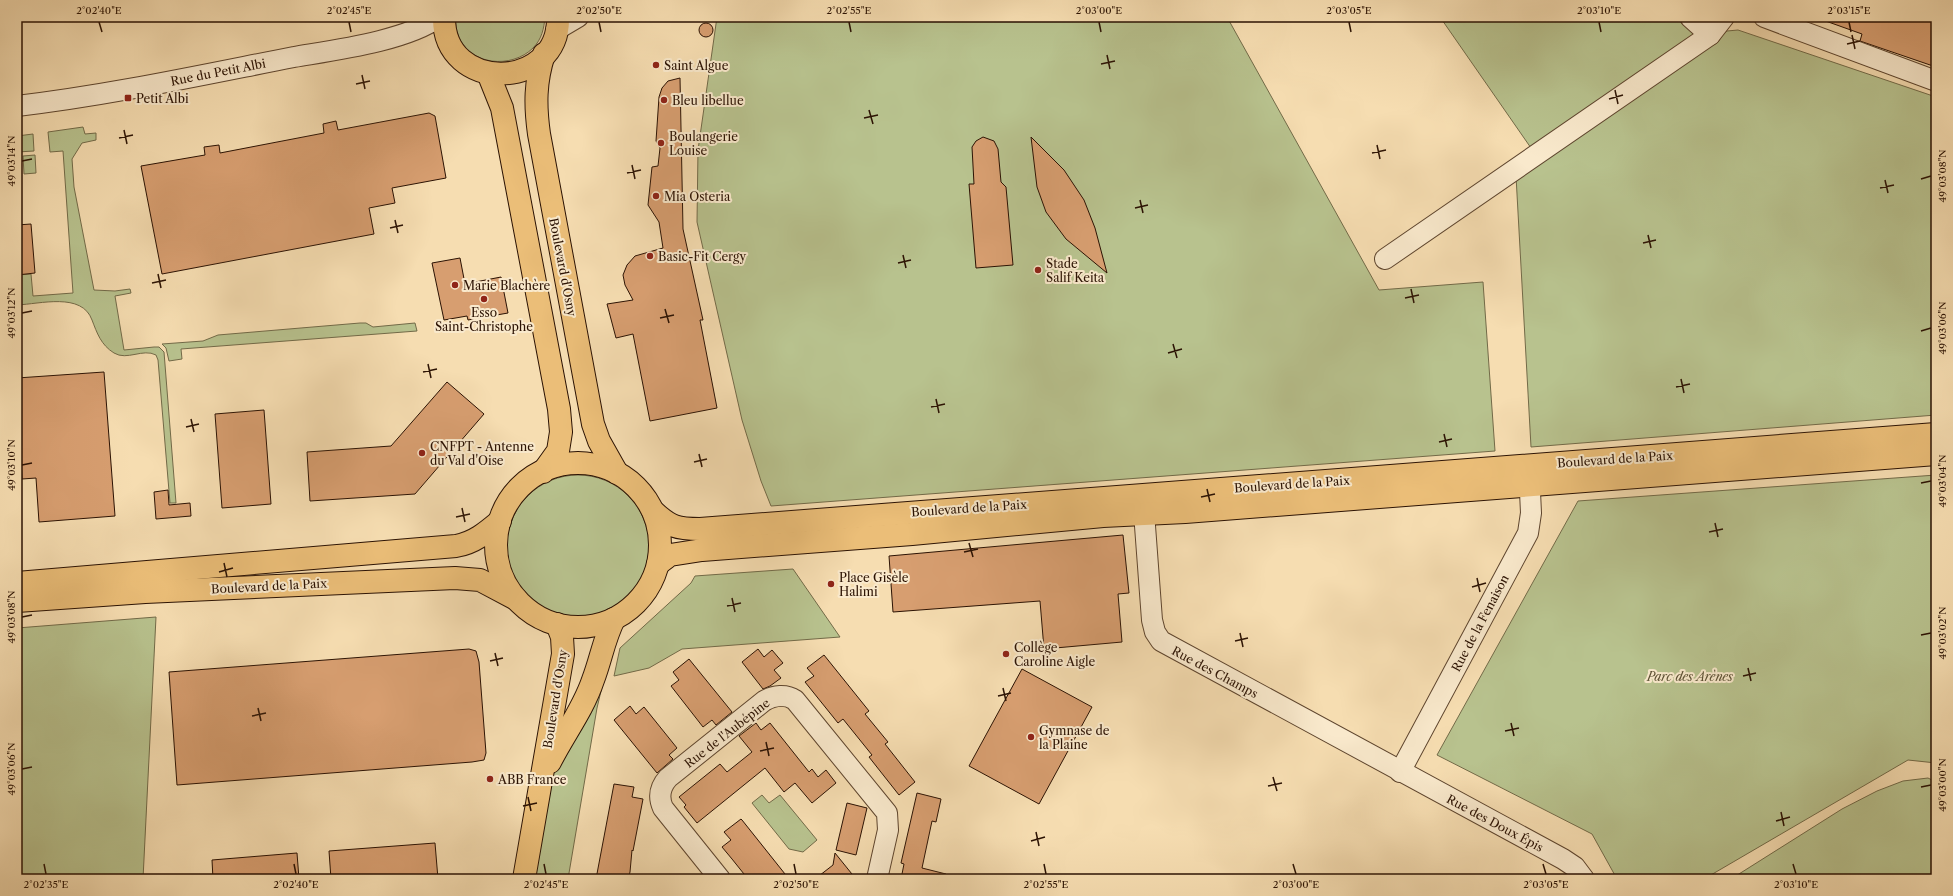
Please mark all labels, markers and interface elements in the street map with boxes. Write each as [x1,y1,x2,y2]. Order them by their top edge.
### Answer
text: 2°02'40"E [76,4,122,17]
text: 2°02'45"E [327,4,371,17]
text: 2°02'50"E [576,4,622,17]
text: 2°02'55"E [827,4,871,17]
text: 2°03'00"E [1076,4,1122,17]
text: 2°03'05"E [1326,4,1372,17]
text: 2°03'10"E [1577,4,1621,17]
text: 2°03'15"E [1827,4,1871,17]
street label: Rue du Petit Albi [169,55,267,89]
place label: Saint Algue [664,58,729,73]
marker: Saint Algue [651,60,661,70]
place label: Petit Albi [136,91,189,106]
marker: Petit Albi [123,93,133,103]
place label: Bleu libellue [672,93,744,108]
marker: Bleu libellue [659,95,669,105]
place label: Boulangerie Louise [669,129,738,158]
text: 49°03'14"N [5,136,18,186]
marker: Boulangerie Louise [656,138,666,148]
text: 49°03'08"N [1936,149,1949,203]
place label: Mia Osteria [664,189,731,204]
marker: Mia Osteria [651,191,661,201]
street label: Boulevard d'Osny [546,216,580,318]
place label: Basic-Fit Cergy [658,249,746,264]
marker: Basic-Fit Cergy [645,251,655,261]
place label: Stade Salif Keita [1046,256,1105,285]
marker: Stade Salif Keita [1033,265,1043,275]
place label: Marie Blachère [463,278,551,293]
marker: Marie Blachère [450,280,460,290]
text: 49°03'12"N [5,288,18,338]
marker: Esso Saint-Christophe [479,294,489,304]
text: 49°03'06"N [1936,302,1949,354]
place label: Esso Saint-Christophe [435,305,533,334]
text: 49°03'10"N [5,439,18,491]
place label: CNFPT - Antenne du Val d'Oise [430,439,534,468]
street label: Boulevard de la Paix [1557,447,1673,471]
marker: CNFPT - Antenne du Val d'Oise [417,448,427,458]
text: 49°03'04"N [1936,455,1949,507]
street label: Boulevard de la Paix [1234,472,1350,496]
street label: Boulevard de la Paix [911,496,1027,520]
place label: Place Gisèle Halimi [839,570,909,599]
street label: Rue de la Fenaison [1448,571,1512,674]
street label: Boulevard de la Paix [211,575,327,597]
marker: Place Gisèle Halimi [826,579,836,589]
text: 49°03'08"N [5,590,18,644]
text: 49°03'02"N [1936,606,1949,660]
place label: Collège Caroline Aigle [1014,640,1095,669]
street label: Rue des Champs [1169,643,1261,701]
street label: Boulevard d'Osny [540,648,570,750]
marker: Collège Caroline Aigle [1001,649,1011,659]
park label: Parc des Arènes [1646,669,1734,684]
street label: Rue de l'Aubépine [681,695,773,771]
place label: Gymnase de la Plaine [1039,723,1110,752]
marker: Gymnase de la Plaine [1026,732,1036,742]
text: 49°03'06"N [5,743,18,795]
text: 49°03'00"N [1936,758,1949,812]
place label: ABB France [497,772,567,787]
marker: ABB France [485,774,495,784]
street label: Rue des Doux Épis [1444,790,1546,855]
text: 2°02'35"E [24,878,69,891]
text: 2°02'40"E [273,878,319,891]
text: 2°02'45"E [524,878,568,891]
text: 2°02'50"E [773,878,819,891]
text: 2°02'55"E [1024,878,1068,891]
text: 2°03'00"E [1273,878,1319,891]
text: 2°03'05"E [1523,878,1569,891]
text: 2°03'10"E [1774,878,1818,891]

